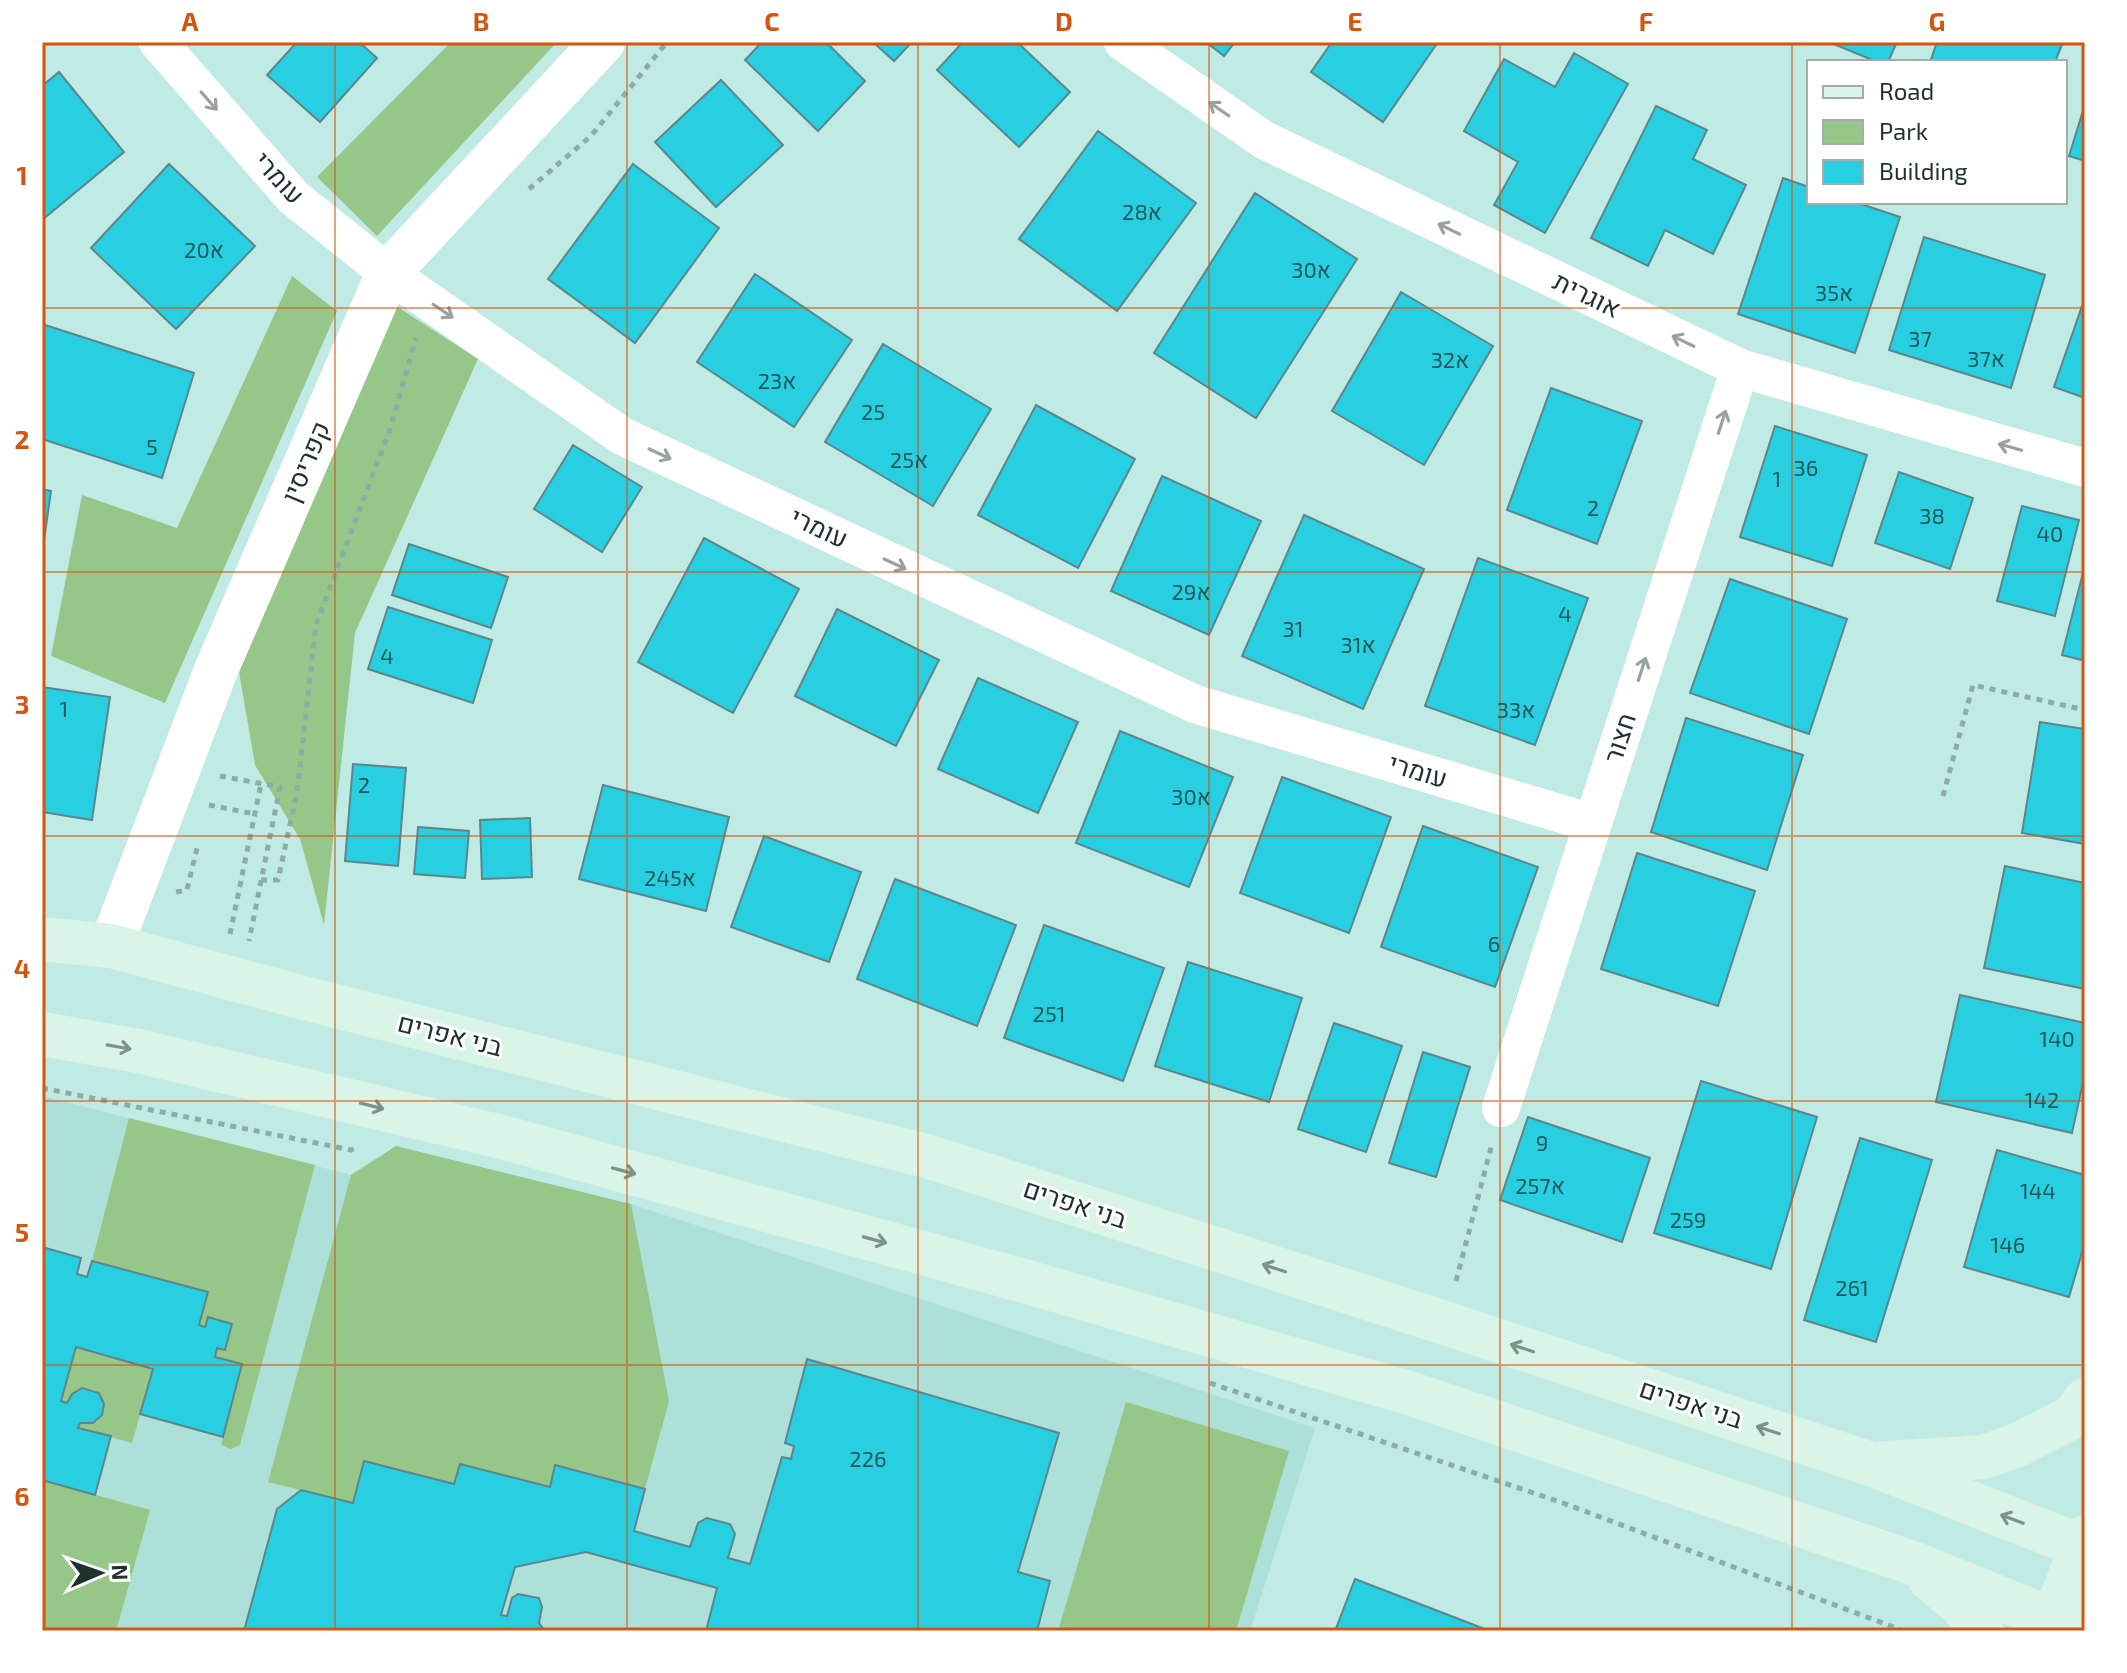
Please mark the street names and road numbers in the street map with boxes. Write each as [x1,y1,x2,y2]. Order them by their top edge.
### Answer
street label: עומרי [248,145,312,209]
street label: אוגרית [1549,264,1626,323]
street label: קפריסין [274,416,335,507]
street label: עומרי [786,500,853,553]
street label: חצור [1596,709,1641,766]
street label: עומרי [1385,746,1452,793]
street label: בני אפרים [395,1006,506,1062]
street label: בני אפרים [1020,1171,1131,1234]
street label: בני אפרים [1636,1371,1747,1434]

